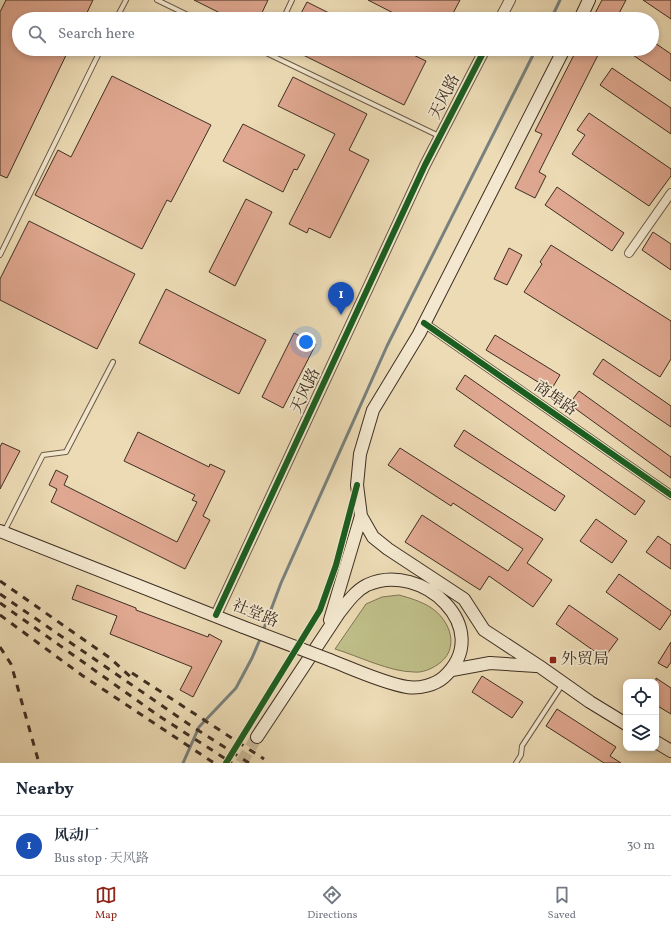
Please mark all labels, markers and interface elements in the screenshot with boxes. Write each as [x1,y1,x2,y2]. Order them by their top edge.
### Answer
search box [12,12,659,56]
icon: search [26,23,48,45]
text: Search here [58,24,135,45]
street label: 天风路 [424,71,466,123]
pin: 1 [328,282,354,315]
your location [296,332,316,352]
street label: 天风路 [286,365,326,417]
street label: 商埠路 [529,376,581,422]
street label: 社堂路 [229,595,281,633]
place label: 外贸局 [561,649,609,671]
marker: 外贸局 [548,655,558,665]
map controls [623,679,659,751]
button: locate [623,679,659,715]
button: layers [623,715,659,751]
text: Nearby [16,778,74,801]
text: 风动厂 [54,826,99,847]
text: 1 [26,837,32,855]
text: 30 m [627,837,655,855]
text: Bus stop · 天风路 [54,850,149,868]
tab: Map [95,884,117,923]
tab: Directions [307,884,358,923]
tab: Saved [548,884,576,923]

